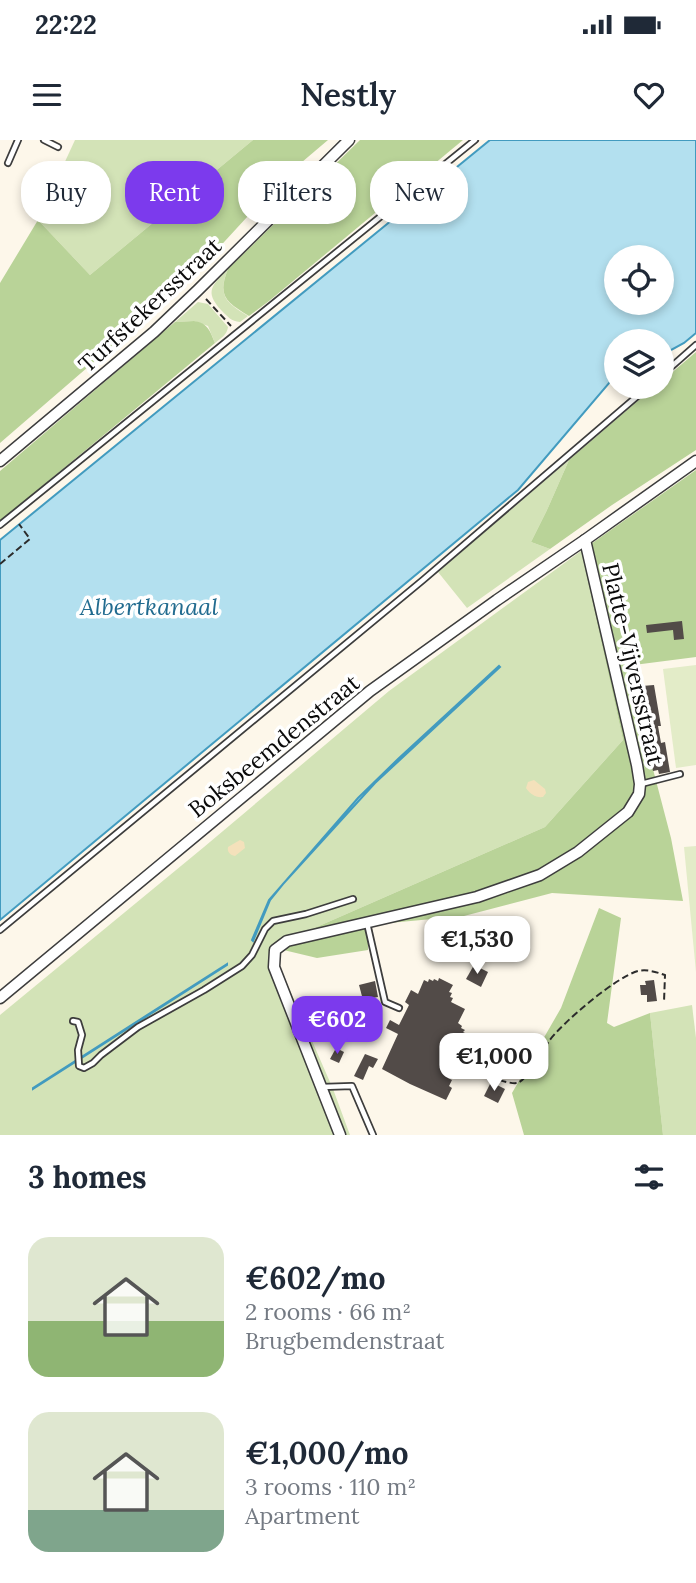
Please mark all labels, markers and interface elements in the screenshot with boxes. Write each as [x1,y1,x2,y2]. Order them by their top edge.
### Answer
text: 22:22 [35,8,97,41]
text: Nestly [300,74,396,115]
icon: menu [28,76,66,114]
icon: heart [630,76,668,114]
chip: Buy [21,161,111,224]
chip: Rent [125,161,224,224]
chip: Filters [238,161,356,224]
chip: New [370,161,468,224]
street label: Turfstekersstraat [72,231,227,378]
map controls [604,245,674,399]
button: locate [604,245,674,315]
button: layers [604,329,674,399]
street label: Platte-Vijversstraat [596,560,671,768]
water label: Albertkanaal [79,591,218,622]
street label: Boksbeemdenstraat [182,668,365,823]
pin: €1,530 [420,916,534,976]
text: €1,530 [440,924,514,953]
pin: €602 [296,996,378,1056]
text: €602 [308,1004,366,1033]
pin: €1,000 [437,1034,551,1093]
text: €1,000 [455,1041,533,1070]
text: 3 homes [28,1158,147,1196]
icon: filters [630,1158,668,1196]
text: €602/mo [245,1259,385,1297]
icon: home [84,1265,168,1349]
text: 2 rooms · 66 m² [245,1297,411,1326]
text: Brugbemdenstraat [245,1326,445,1355]
text: €1,000/mo [245,1434,408,1472]
icon: home [84,1440,168,1524]
text: 3 rooms · 110 m² [245,1472,416,1501]
text: Apartment [245,1501,360,1530]

